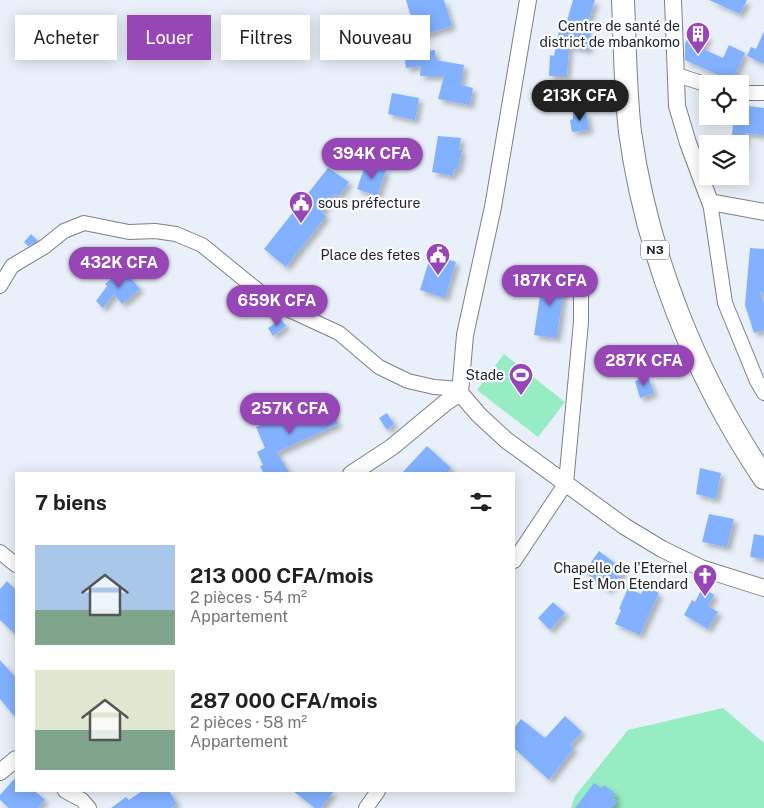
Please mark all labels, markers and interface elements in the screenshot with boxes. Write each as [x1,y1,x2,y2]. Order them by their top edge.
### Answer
chip: Acheter [15,15,117,60]
chip: Louer [127,15,211,60]
chip: Filtres [221,15,310,60]
chip: Nouveau [320,15,430,60]
place label: Centre de santé de district de mbankomo [540,18,680,50]
building icon: Centre de santé de district de mbankomo [685,21,711,55]
map controls [699,75,749,185]
button: locate [699,75,749,125]
pin: 213K CFA [528,80,632,122]
text: 213K CFA [543,86,617,105]
button: layers [699,135,749,185]
pin: 394K CFA [320,138,424,180]
text: 394K CFA [333,144,411,163]
public building icon: sous préfecture [288,190,314,224]
place label: sous préfecture [318,195,421,211]
road number: N3 [641,240,669,260]
public building icon: Place des fetes [425,242,451,276]
pin: 432K CFA [67,246,171,289]
place label: Place des fetes [321,247,420,263]
text: 432K CFA [80,253,158,272]
pin: 187K CFA [498,264,602,307]
text: 187K CFA [513,271,587,290]
pin: 659K CFA [225,284,329,327]
text: 659K CFA [238,291,316,310]
pin: 287K CFA [592,344,696,387]
text: 287K CFA [605,351,683,370]
sports icon: Stade [508,362,534,396]
place label: Stade [465,367,504,383]
pin: 257K CFA [238,392,342,435]
text: 257K CFA [251,399,329,418]
icon: filters [467,488,495,516]
text: 7 biens [35,490,107,515]
place label: Chapelle de l'Eternel Est Mon Etendard [553,560,688,592]
text: 213 000 CFA/mois [190,563,374,588]
church icon: Chapelle de l'Eternel Est Mon Etendard [692,563,718,597]
icon: home [75,565,135,625]
text: 2 pièces · 54 m² [190,588,307,607]
text: Appartement [190,607,288,626]
text: 287 000 CFA/mois [190,688,378,713]
icon: home [75,690,135,750]
text: 2 pièces · 58 m² [190,713,307,732]
text: Appartement [190,732,288,751]

